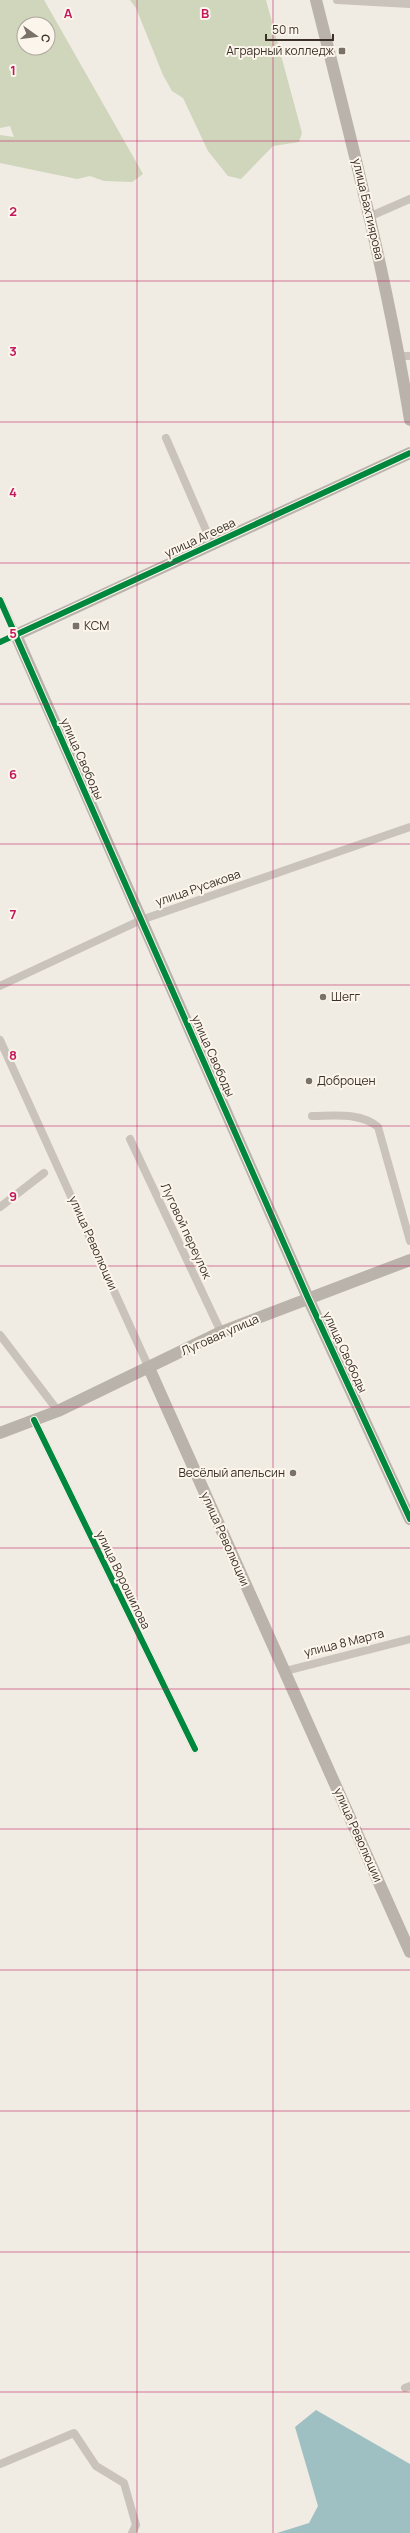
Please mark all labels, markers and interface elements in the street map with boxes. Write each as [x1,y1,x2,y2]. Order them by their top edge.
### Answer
text: A [64,4,73,22]
text: B [201,4,209,22]
north arrow [16,16,56,56]
scale bar [266,16,333,42]
text: 50 m [272,21,299,38]
text: С [38,33,54,44]
place label: Аграрный колледж [226,42,335,59]
marker: Аграрный колледж [337,46,347,56]
text: 1 [10,61,16,79]
street label: улица Бахтиярова [349,157,388,261]
text: 2 [9,202,17,220]
text: 3 [9,342,17,360]
text: 4 [9,483,17,501]
street label: улица Агеева [161,514,238,561]
place label: КСМ [84,617,109,634]
marker: КСМ [71,621,81,631]
text: 5 [9,624,17,642]
street label: улица Свободы [57,715,108,802]
text: 6 [9,765,17,783]
street label: улица Русакова [153,865,243,910]
text: 7 [10,905,17,923]
place label: Шегг [331,988,360,1005]
marker: Шегг [318,992,328,1002]
street label: улица Свободы [188,1012,239,1099]
text: 8 [9,1046,17,1064]
place label: Доброцен [317,1072,376,1089]
marker: Доброцен [304,1076,314,1086]
street label: Луговой переулок [157,1180,217,1282]
text: 9 [9,1187,17,1205]
street label: улица Революции [65,1193,122,1293]
street label: улица Свободы [319,1308,372,1395]
street label: Луговая улица [178,1310,261,1359]
place label: Весёлый апельсин [178,1464,285,1481]
marker: Весёлый апельсин [288,1468,298,1478]
street label: улица Революции [197,1489,254,1589]
street label: улица Ворошилова [92,1528,155,1632]
street label: улица 8 Марта [302,1624,386,1661]
street label: улица Революции [330,1785,387,1885]

